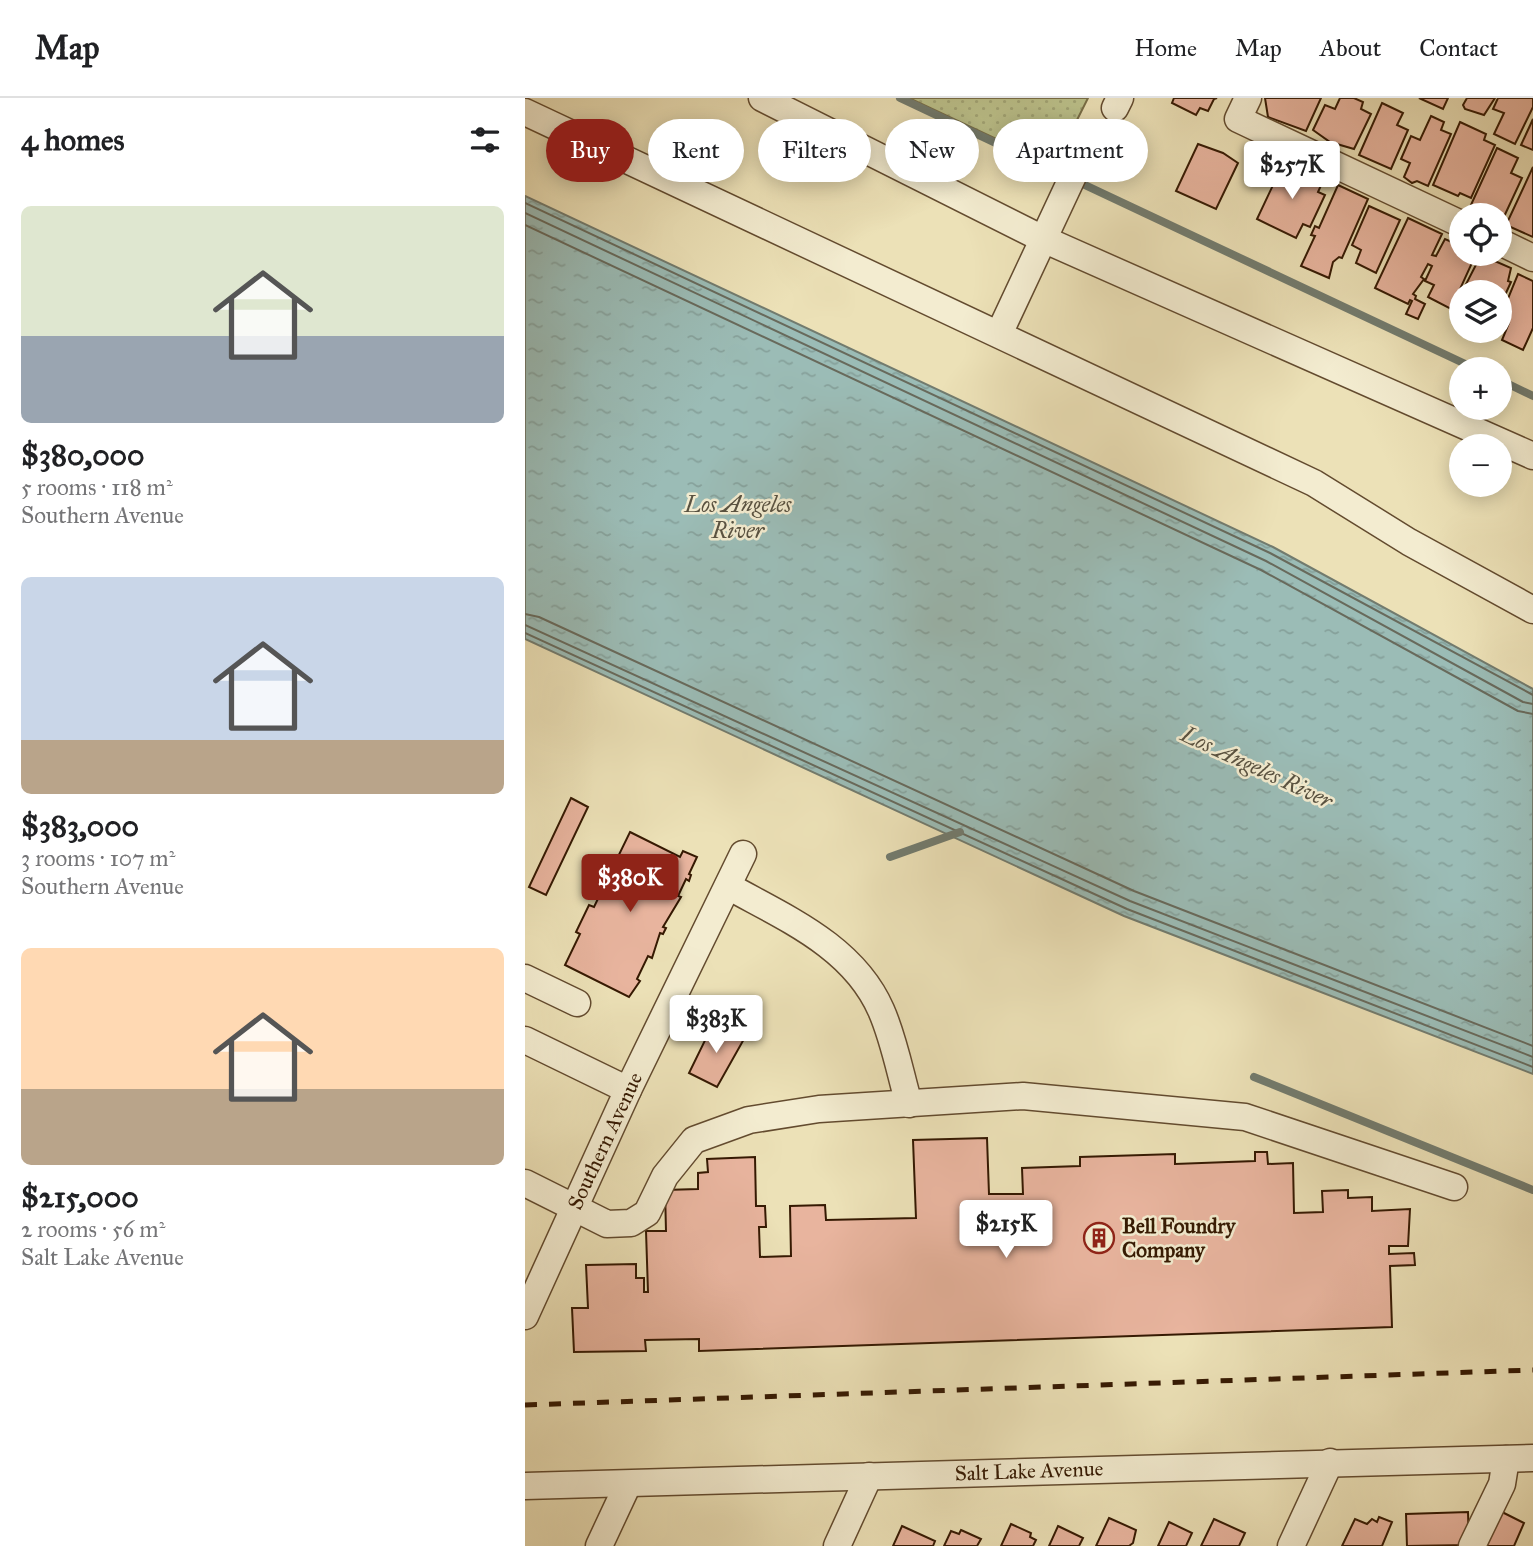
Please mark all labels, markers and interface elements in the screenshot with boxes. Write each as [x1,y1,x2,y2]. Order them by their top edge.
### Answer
text: Map [35,28,99,68]
text: Home [1134,33,1197,63]
text: Map [1235,33,1282,63]
text: About [1320,33,1381,63]
text: Contact [1419,33,1498,63]
chip: Buy [546,119,634,182]
chip: Rent [648,119,744,182]
chip: Filters [758,119,871,182]
chip: New [885,119,979,182]
chip: Apartment [993,119,1148,182]
icon: filters [466,121,504,159]
text: 4 homes [21,122,125,158]
pin: $257K [1243,141,1341,201]
text: $257K [1260,150,1324,178]
map controls [1449,203,1512,497]
button: locate [1449,203,1512,266]
icon: home [200,252,326,378]
button: layers [1449,280,1512,343]
button: + [1449,357,1512,420]
button: − [1449,434,1512,497]
text: $380,000 [21,437,145,473]
text: 5 rooms · 118 m² [21,473,173,501]
water label: Los Angeles River [684,490,792,544]
text: Southern Avenue [21,501,184,529]
icon: home [200,623,326,749]
water label: Los Angeles River [1176,719,1339,815]
text: $383,000 [21,808,139,844]
text: 3 rooms · 107 m² [21,844,175,872]
pin: $380K [581,854,679,914]
text: $380K [598,863,662,891]
text: Southern Avenue [21,872,184,900]
icon: home [200,994,326,1120]
pin: $383K [667,996,765,1055]
text: $383K [686,1004,746,1032]
street label: Southern Avenue [562,1068,648,1214]
text: $215,000 [21,1179,139,1215]
pin: $215K [957,1200,1055,1260]
text: $215K [975,1209,1037,1237]
place label: Bell Foundry Company [1122,1213,1236,1263]
text: 2 rooms · 56 m² [21,1215,165,1243]
building icon: Bell Foundry Company [1082,1221,1116,1255]
text: Salt Lake Avenue [21,1243,184,1271]
street label: Salt Lake Avenue [954,1455,1104,1487]

